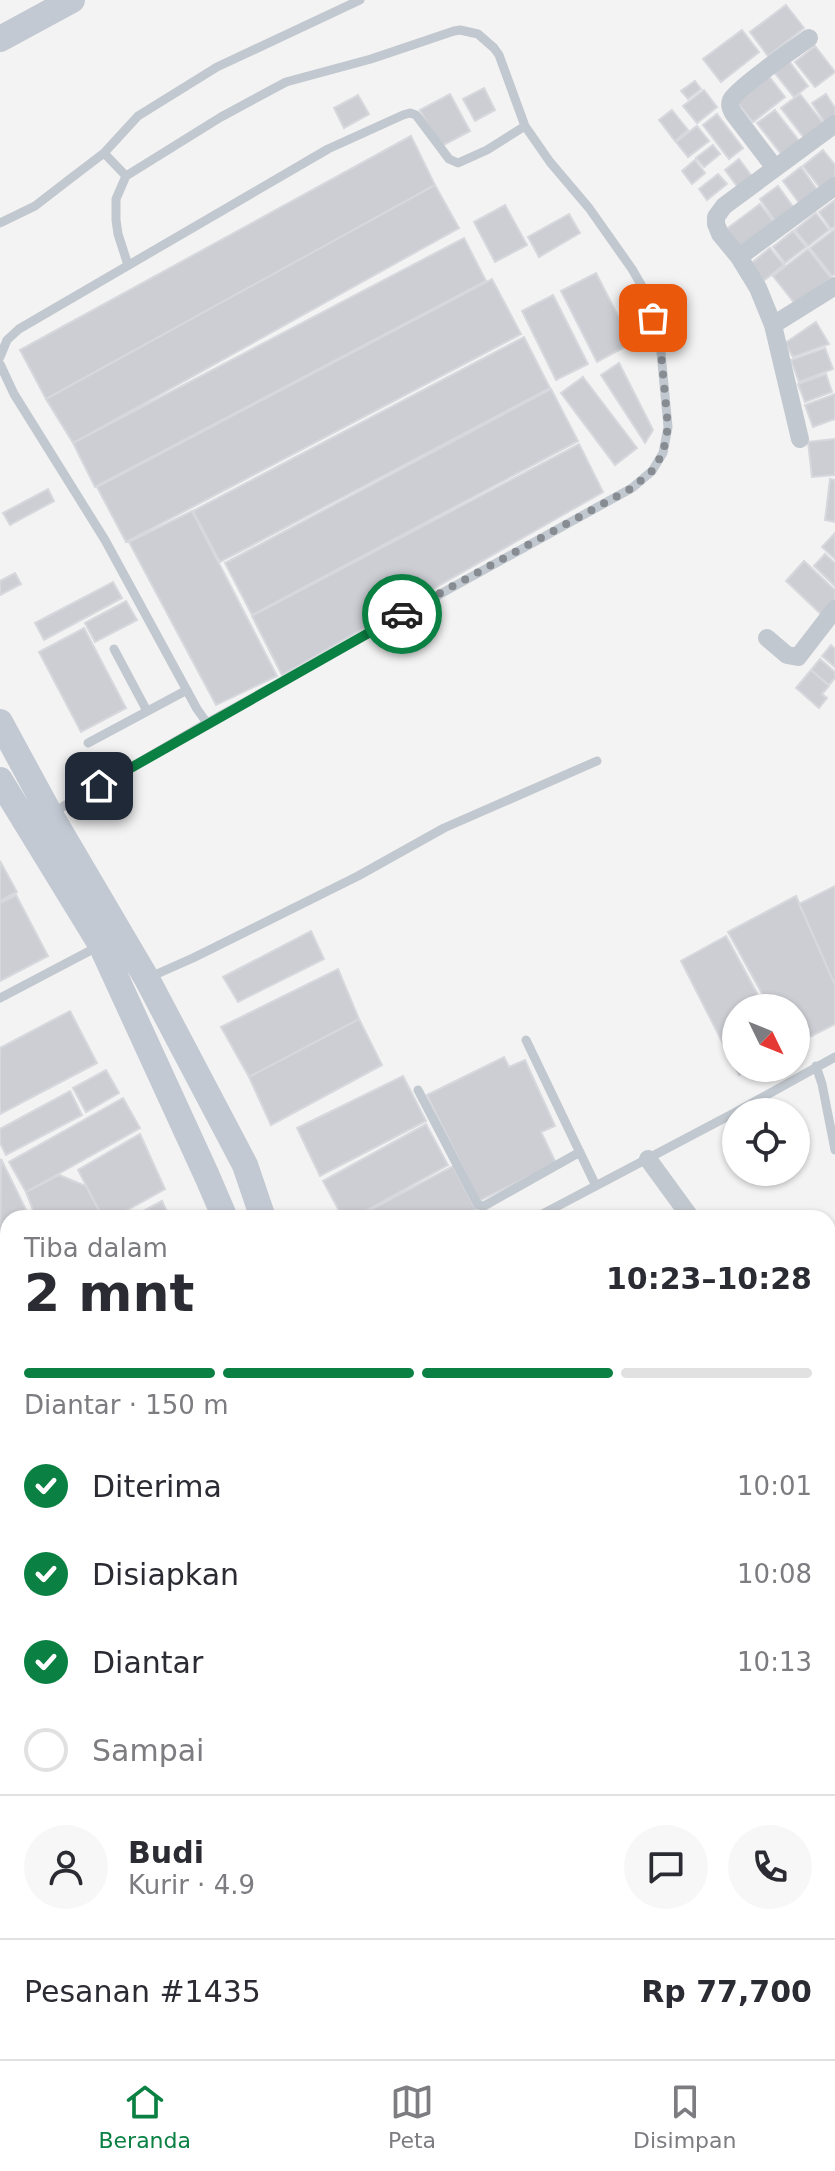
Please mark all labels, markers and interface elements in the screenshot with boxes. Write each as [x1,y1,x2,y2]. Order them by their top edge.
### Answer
pin [619,284,687,352]
icon: bag [631,296,675,340]
courier [362,574,442,654]
icon: car [380,592,424,636]
pin [65,752,133,820]
icon: home [77,764,121,808]
north arrow [722,994,810,1082]
map controls [722,994,810,1186]
button: locate [722,1098,810,1186]
text: Tiba dalam [24,1233,168,1263]
text: 10:23–10:28 [606,1261,812,1296]
text: 2 mnt [24,1263,194,1323]
text: Diantar · 150 m [24,1390,228,1420]
icon: check [24,1464,68,1508]
text: Diterima [92,1469,222,1504]
text: 10:01 [737,1471,812,1501]
icon: check [24,1552,68,1596]
text: Disiapkan [92,1557,239,1592]
text: 10:08 [737,1559,812,1589]
icon: check [24,1640,68,1684]
text: Diantar [92,1645,203,1680]
text: 10:13 [737,1647,812,1677]
text: Sampai [92,1733,204,1768]
button: person [24,1825,108,1909]
button: chat [624,1825,708,1909]
button: phone [728,1825,812,1909]
text: Budi [128,1835,204,1870]
text: Kurir · 4.9 [128,1870,255,1900]
text: Pesanan #1435 [24,1974,261,2009]
text: Rp 77,700 [641,1974,812,2009]
tab: Beranda [98,2080,191,2153]
tab: Peta [388,2080,436,2153]
tab: Disimpan [633,2080,737,2153]

